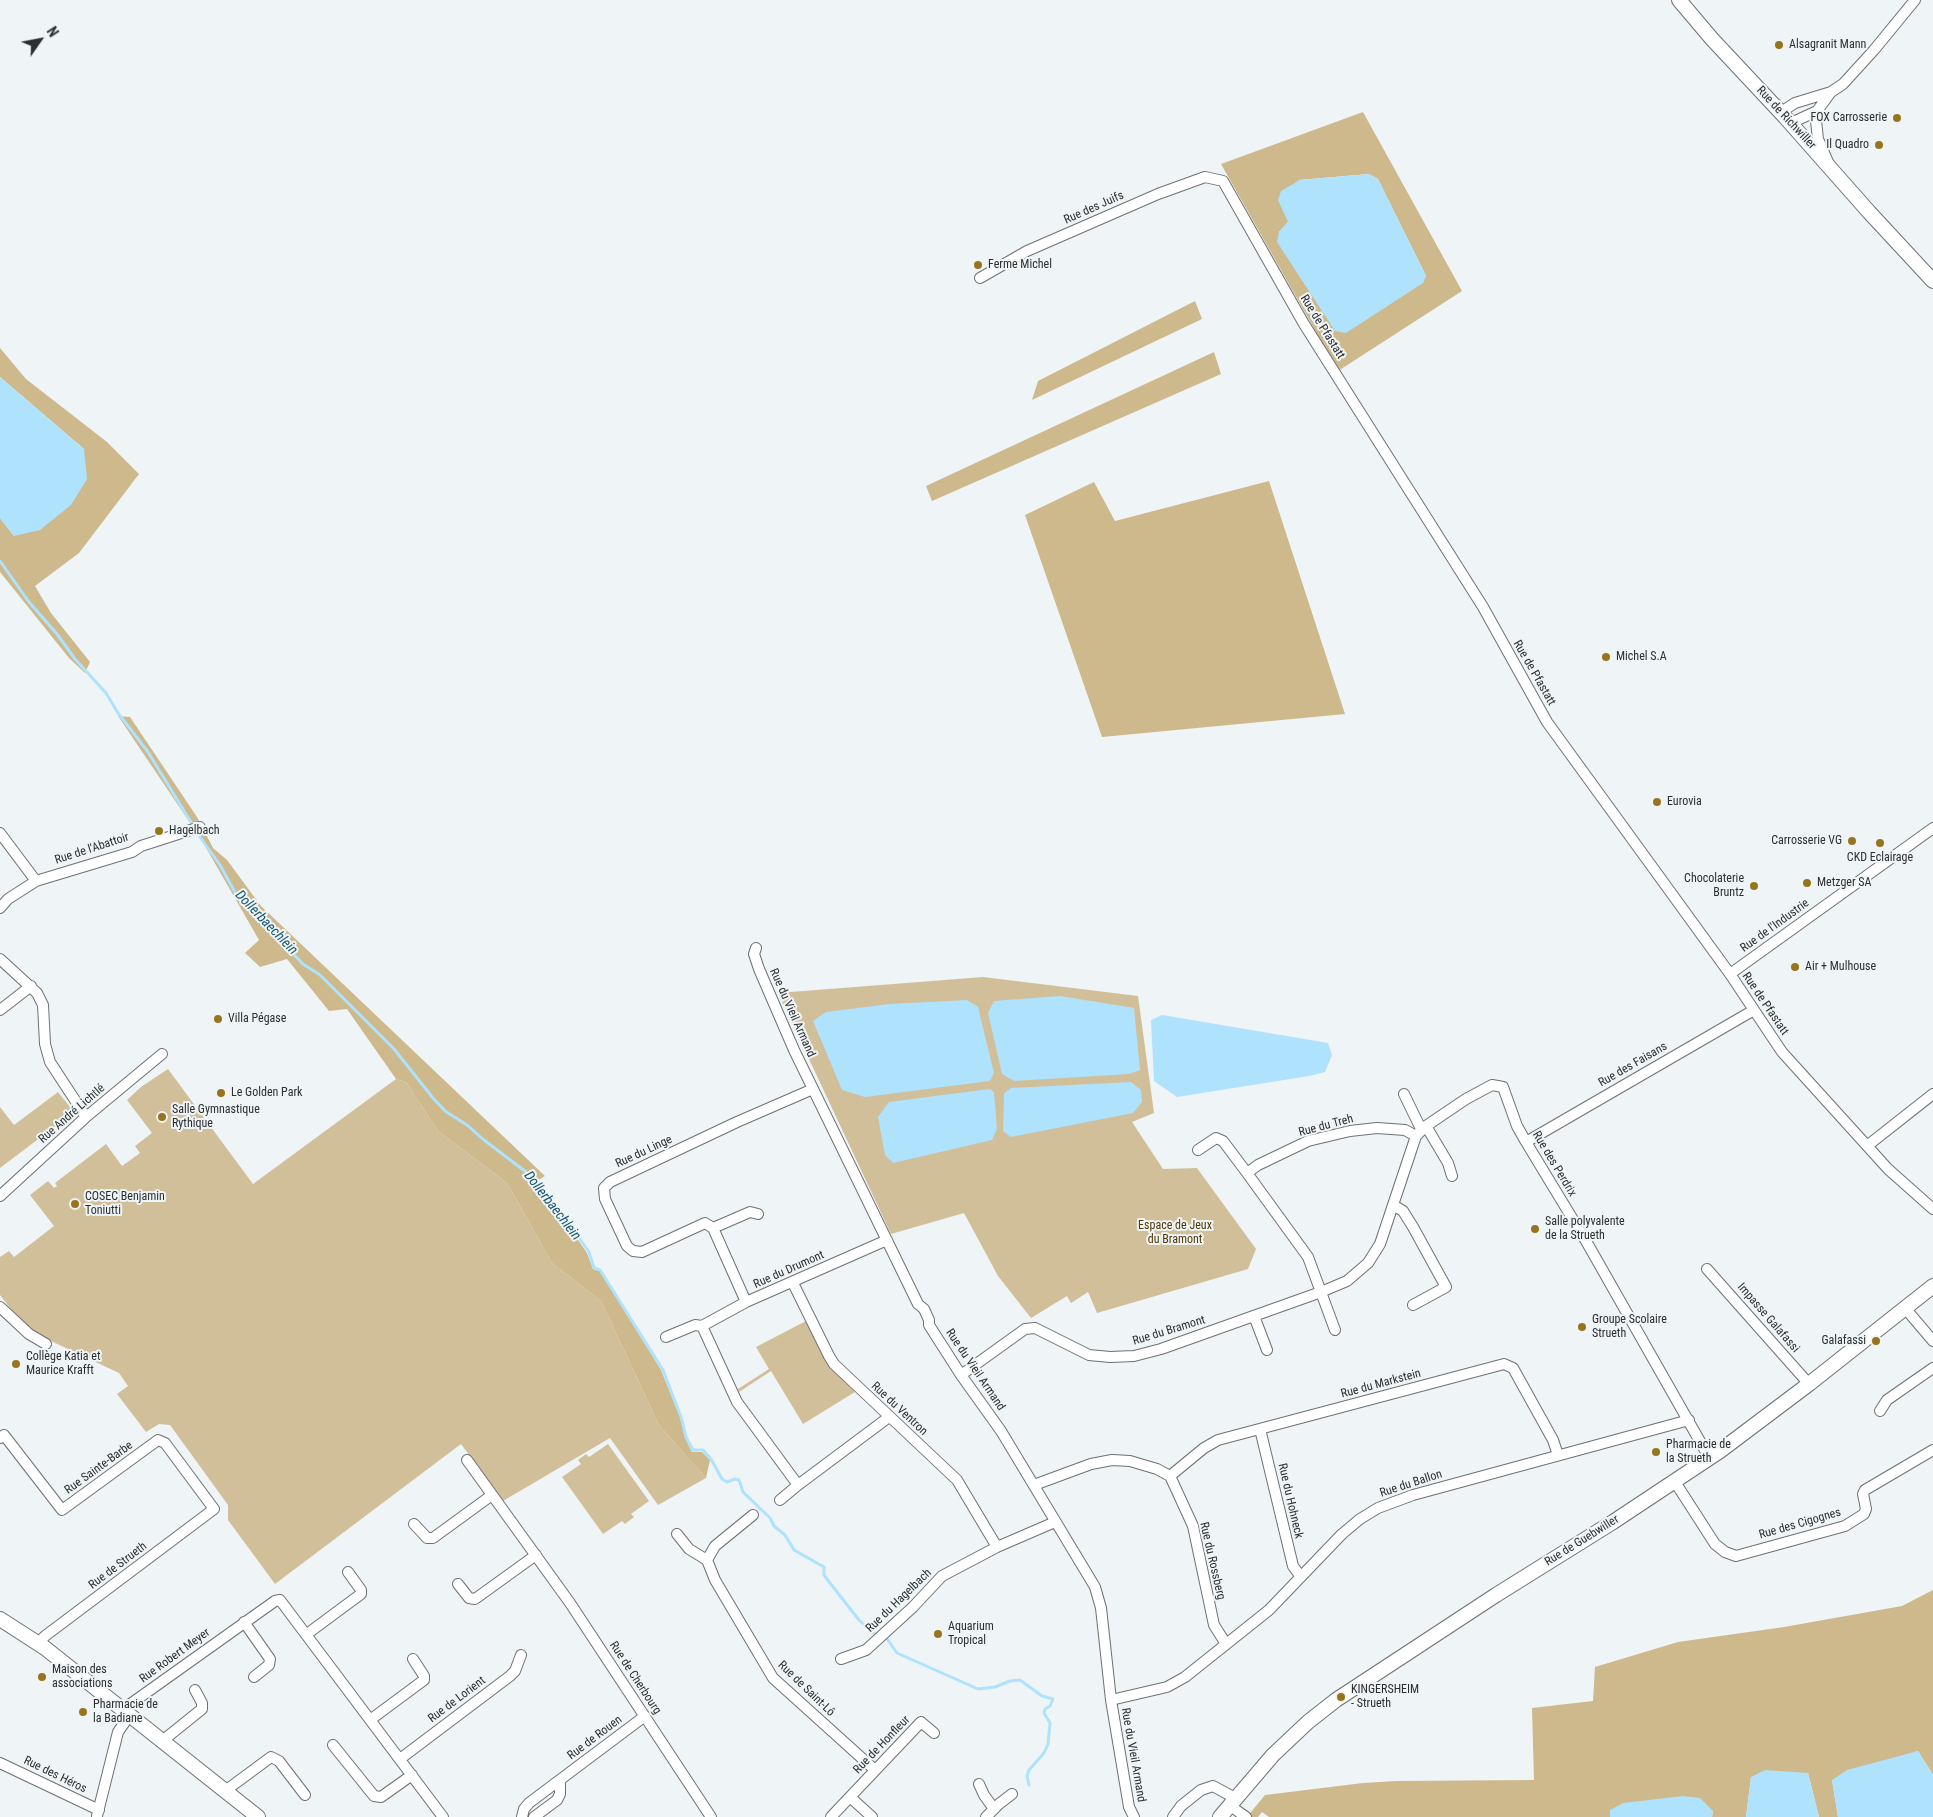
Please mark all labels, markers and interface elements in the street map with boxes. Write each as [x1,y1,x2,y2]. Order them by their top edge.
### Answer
north arrow [15,15,65,65]
text: N [44,24,62,40]
place label: Alsagranit Mann [1789,38,1866,52]
marker: Alsagranit Mann [1773,39,1785,51]
street label: Rue de Richwiller [1753,84,1819,152]
place label: FOX Carrosserie [1810,111,1887,125]
marker: FOX Carrosserie [1891,112,1903,124]
place label: Il Quadro [1826,138,1869,152]
marker: Il Quadro [1873,139,1885,151]
street label: Rue des Juifs [1062,188,1126,228]
place label: Ferme Michel [988,258,1052,272]
marker: Ferme Michel [972,259,984,271]
street label: Rue de Pfastatt [1297,292,1347,362]
street label: Rue de Pfastatt [1510,638,1558,708]
place label: Michel S.A [1616,650,1667,664]
marker: Michel S.A [1600,651,1612,663]
place label: Eurovia [1667,795,1702,809]
marker: Eurovia [1651,796,1663,808]
place label: Hagelbach [169,824,219,838]
marker: Hagelbach [153,825,165,837]
street label: Rue de l'Abattoir [53,830,131,868]
place label: Carrosserie VG [1771,834,1842,848]
marker: Carrosserie VG [1846,835,1858,847]
marker: CKD Eclairage [1874,837,1886,849]
place label: CKD Eclairage [1847,851,1913,865]
place label: Chocolaterie Bruntz [1684,872,1744,900]
place label: Metzger SA [1817,876,1872,890]
marker: Metzger SA [1801,877,1813,889]
marker: Chocolaterie Bruntz [1748,880,1760,892]
water label: Dollerbaechlein [231,887,301,959]
street label: Rue de l'Industrie [1738,896,1812,956]
place label: Air + Mulhouse [1805,960,1876,974]
marker: Air + Mulhouse [1789,961,1801,973]
street label: Rue du Vieil Armand [766,966,818,1060]
street label: Rue de Pfastatt [1739,970,1791,1038]
place label: Villa Pégase [228,1012,286,1026]
marker: Villa Pégase [212,1013,224,1025]
street label: Rue des Faisans [1596,1040,1670,1090]
street label: Rue André Lichtlé [36,1081,108,1147]
place label: Le Golden Park [231,1086,302,1100]
marker: Le Golden Park [215,1087,227,1099]
place label: Salle Gymnastique Rythique [172,1103,260,1131]
marker: Salle Gymnastique Rythique [156,1111,168,1123]
street label: Rue du Treh [1297,1112,1355,1140]
street label: Rue des Perdrix [1529,1129,1579,1199]
street label: Rue du Linge [613,1133,675,1171]
water label: Dollerbaechlein [520,1168,584,1244]
place label: COSEC Benjamin Toniutti [85,1190,165,1218]
marker: COSEC Benjamin Toniutti [69,1198,81,1210]
place label: Salle polyvalente de la Strueth [1545,1215,1625,1243]
park label: Espace de Jeux du Bramont [1138,1219,1212,1247]
marker: Salle polyvalente de la Strueth [1529,1223,1541,1235]
street label: Rue du Drumont [751,1248,827,1292]
street label: Impasse Galafassi [1734,1280,1802,1356]
street label: Rue du Bramont [1131,1313,1207,1349]
place label: Groupe Scolaire Strueth [1592,1313,1667,1341]
marker: Groupe Scolaire Strueth [1576,1321,1588,1333]
street label: Rue du Vieil Armand [942,1326,1008,1414]
place label: Galafassi [1821,1334,1866,1348]
marker: Galafassi [1870,1335,1882,1347]
place label: Collège Katia et Maurice Krafft [26,1350,101,1378]
marker: Collège Katia et Maurice Krafft [10,1358,22,1370]
street label: Rue du Markstein [1339,1366,1423,1402]
street label: Rue du Ventron [868,1379,930,1439]
street label: Rue Sainte-Barbe [62,1438,136,1498]
place label: Pharmacie de la Strueth [1666,1438,1731,1466]
marker: Pharmacie de la Strueth [1650,1446,1662,1458]
street label: Rue du Hohneck [1274,1462,1306,1540]
street label: Rue du Ballon [1378,1467,1444,1501]
street label: Rue des Cigognes [1757,1505,1843,1543]
street label: Rue de Guebwiller [1542,1512,1622,1570]
street label: Rue du Rossberg [1196,1521,1228,1601]
street label: Rue de Strueth [86,1539,150,1593]
street label: Rue du Hagelbach [863,1566,935,1636]
place label: Aquarium Tropical [948,1620,994,1648]
street label: Rue Robert Meyer [137,1626,213,1686]
marker: Aquarium Tropical [932,1628,944,1640]
street label: Rue de Cherbourg [606,1639,664,1717]
street label: Rue de Saint-Lô [774,1658,838,1720]
place label: Maison des associations [52,1663,112,1691]
marker: Maison des associations [36,1671,48,1683]
street label: Rue de Lorient [426,1674,488,1726]
place label: KINGERSHEIM - Strueth [1351,1683,1419,1711]
marker: KINGERSHEIM - Strueth [1335,1691,1347,1703]
place label: Pharmacie de la Badiane [93,1698,158,1726]
marker: Pharmacie de la Badiane [77,1706,89,1718]
street label: Rue du Vieil Armand [1118,1707,1148,1803]
street label: Rue de Rouen [565,1713,625,1763]
street label: Rue de Honfleur [851,1713,913,1777]
street label: Rue des Héros [21,1754,89,1796]

